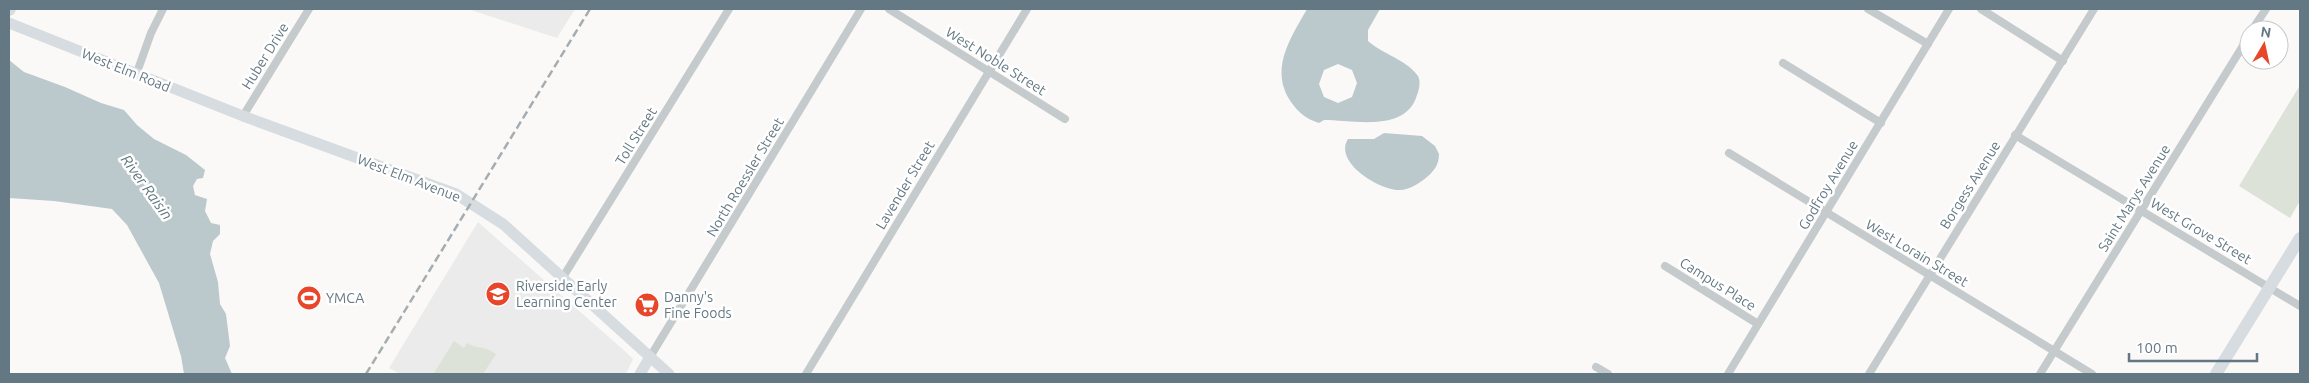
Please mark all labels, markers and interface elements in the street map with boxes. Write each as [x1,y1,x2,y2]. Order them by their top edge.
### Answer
street label: Huber Drive [238,20,292,92]
north arrow [2239,20,2289,70]
text: N [2260,23,2272,41]
street label: West Noble Street [943,24,1050,99]
street label: West Elm Road [79,45,173,95]
street label: Toll Street [612,104,660,168]
street label: North Roessler Street [703,114,787,239]
street label: Lavender Street [872,137,938,232]
street label: Godfroy Avenue [1795,137,1861,233]
street label: Borgess Avenue [1937,138,2003,232]
street label: Saint Marys Avenue [2095,142,2173,254]
water label: River Raisin [118,151,176,223]
street label: West Elm Avenue [355,151,463,205]
street label: West Grove Street [2148,195,2255,268]
street label: West Lorain Street [1863,216,1972,290]
street label: Campus Place [1677,254,1759,314]
place label: Riverside Early Learning Center [516,278,617,310]
school or university icon: Riverside Early Learning Center [485,281,511,307]
sports icon: YMCA [296,285,322,311]
place label: Danny's Fine Foods [664,289,732,321]
place label: YMCA [326,290,364,306]
supermarket icon: Danny's Fine Foods [634,292,660,318]
scale bar [2129,330,2256,362]
text: 100 m [2136,339,2178,356]

